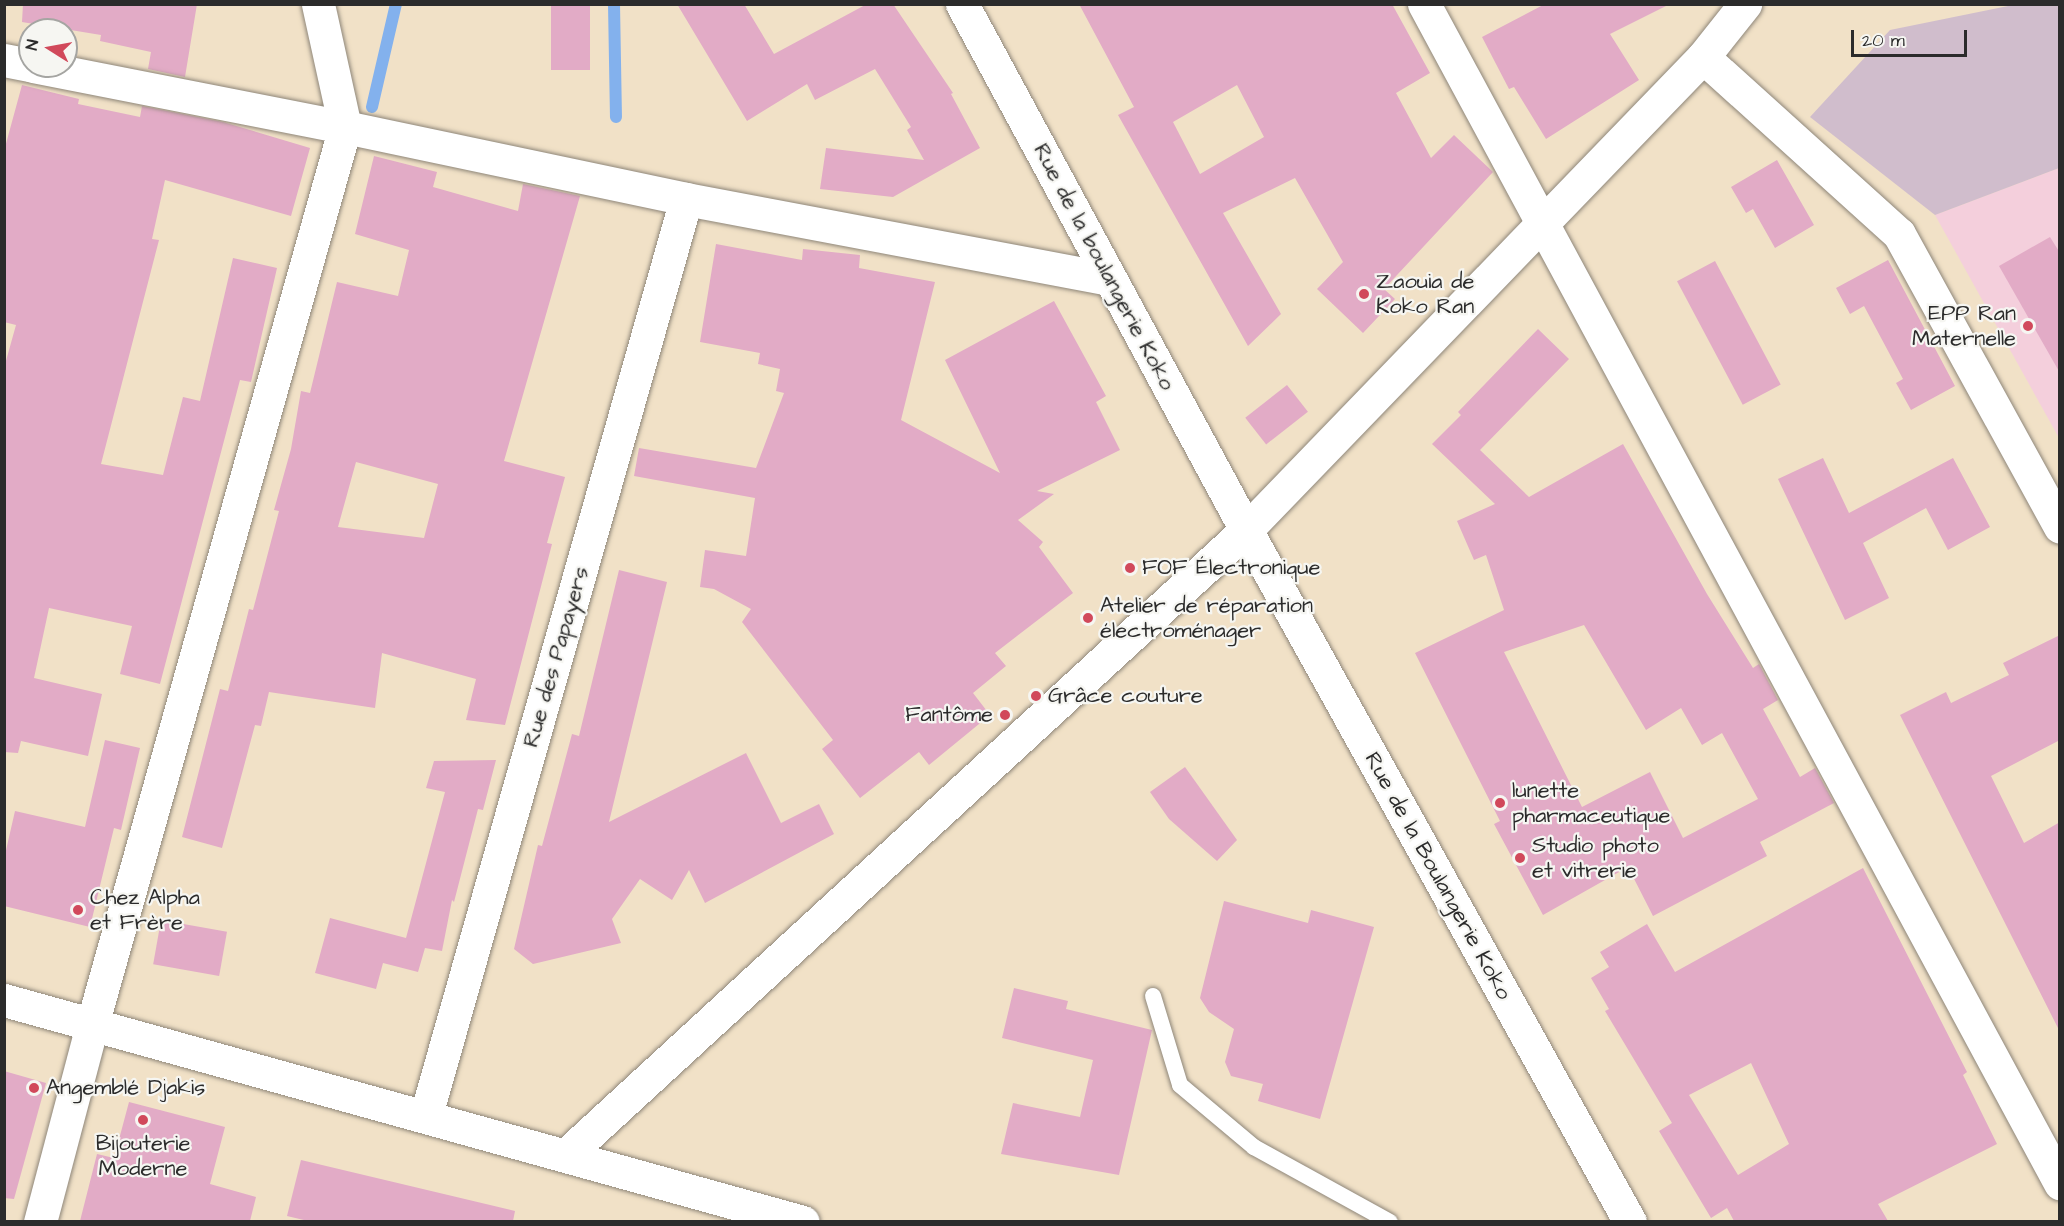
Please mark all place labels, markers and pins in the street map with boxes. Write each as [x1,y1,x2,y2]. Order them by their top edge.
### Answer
place label: Zaouia de Koko Ran [1376,268,1475,320]
marker: Zaouia de Koko Ran [1357,287,1371,301]
place label: EPP Ran Maternelle [1912,300,2016,352]
marker: EPP Ran Maternelle [2021,319,2035,333]
place label: FOF Électronique [1142,555,1320,581]
marker: FOF Électronique [1123,561,1137,575]
place label: Atelier de réparation électroménager [1100,592,1313,644]
marker: Atelier de réparation électroménager [1081,611,1095,625]
place label: Grâce couture [1048,683,1203,709]
marker: Grâce couture [1029,689,1043,703]
place label: Fantôme [905,702,993,728]
marker: Fantôme [998,708,1012,722]
place label: lunette pharmaceutique [1512,777,1670,828]
marker: lunette pharmaceutique [1493,796,1507,810]
place label: Studio photo et vitrerie [1532,832,1659,884]
marker: Studio photo et vitrerie [1513,851,1527,865]
place label: Chez Alpha et Frère [90,884,200,936]
marker: Chez Alpha et Frère [71,903,85,917]
place label: Angemblé Djakis [46,1075,205,1101]
marker: Angemblé Djakis [27,1081,41,1095]
marker: Bijouterie Moderne [136,1113,150,1127]
place label: Bijouterie Moderne [96,1130,190,1182]

